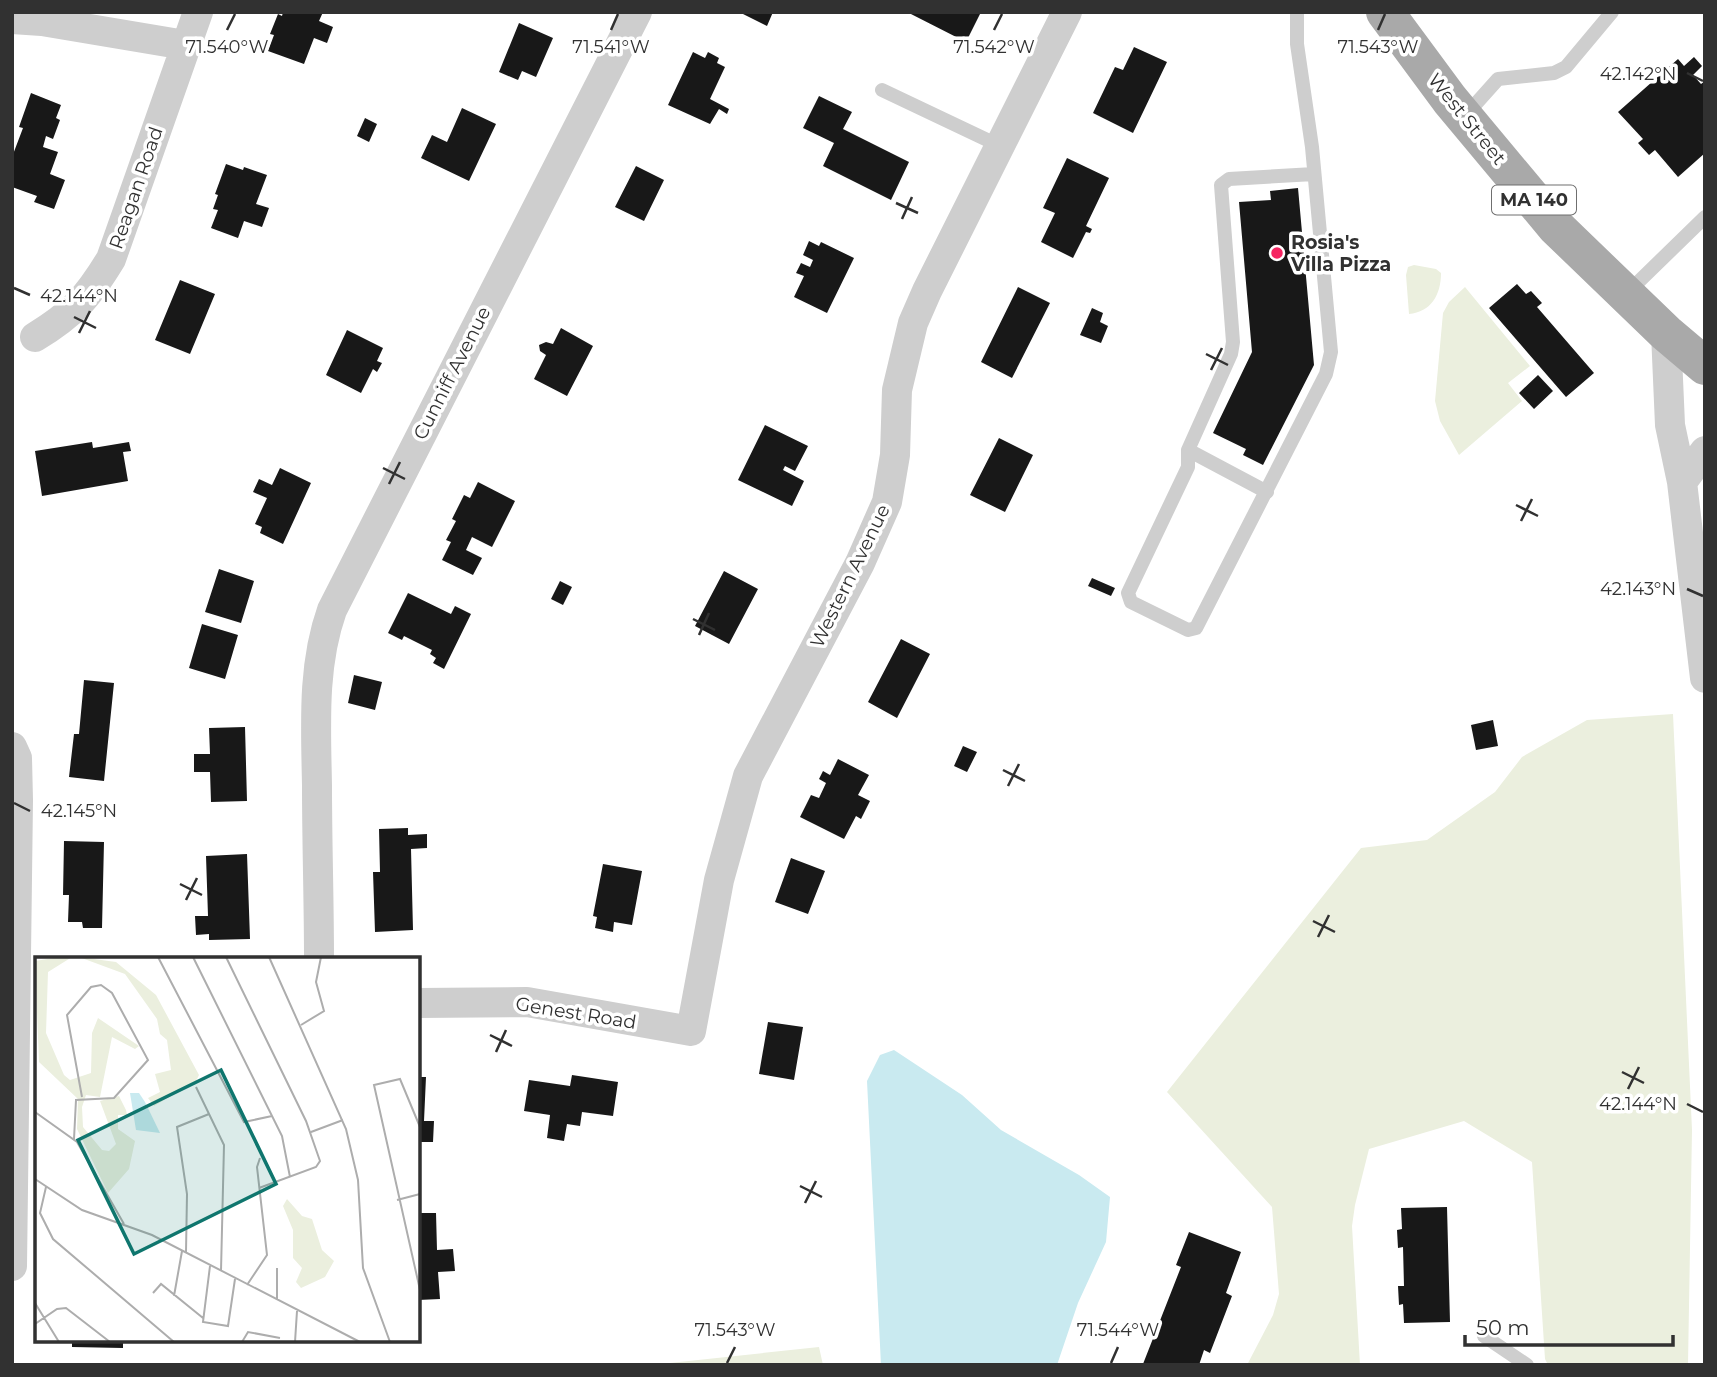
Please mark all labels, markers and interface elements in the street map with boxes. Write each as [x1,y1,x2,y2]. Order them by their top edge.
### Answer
text: 71.540°W [185,36,269,58]
text: 71.541°W [572,36,650,58]
text: 71.542°W [953,36,1035,58]
text: 71.543°W [1338,36,1418,58]
text: 42.142°N [1600,63,1676,85]
street label: West Street [1423,69,1511,170]
street label: Reagan Road [104,124,168,252]
road number: MA 140 [1492,186,1576,215]
place label: Rosia's Villa Pizza [1290,231,1391,276]
marker: Rosia's Villa Pizza [1269,245,1285,261]
text: 42.144°N [40,285,118,307]
street label: Cunniff Avenue [409,303,495,443]
street label: Western Avenue [805,501,895,651]
text: 42.143°N [1600,578,1676,600]
text: 42.145°N [41,800,117,822]
inset map [35,957,420,1342]
street label: Genest Road [514,992,638,1034]
text: 42.144°N [1599,1093,1677,1115]
scale bar [1465,1304,1673,1348]
text: 50 m [1476,1315,1530,1340]
text: 71.543°W [695,1319,775,1341]
text: 71.544°W [1077,1319,1159,1341]

